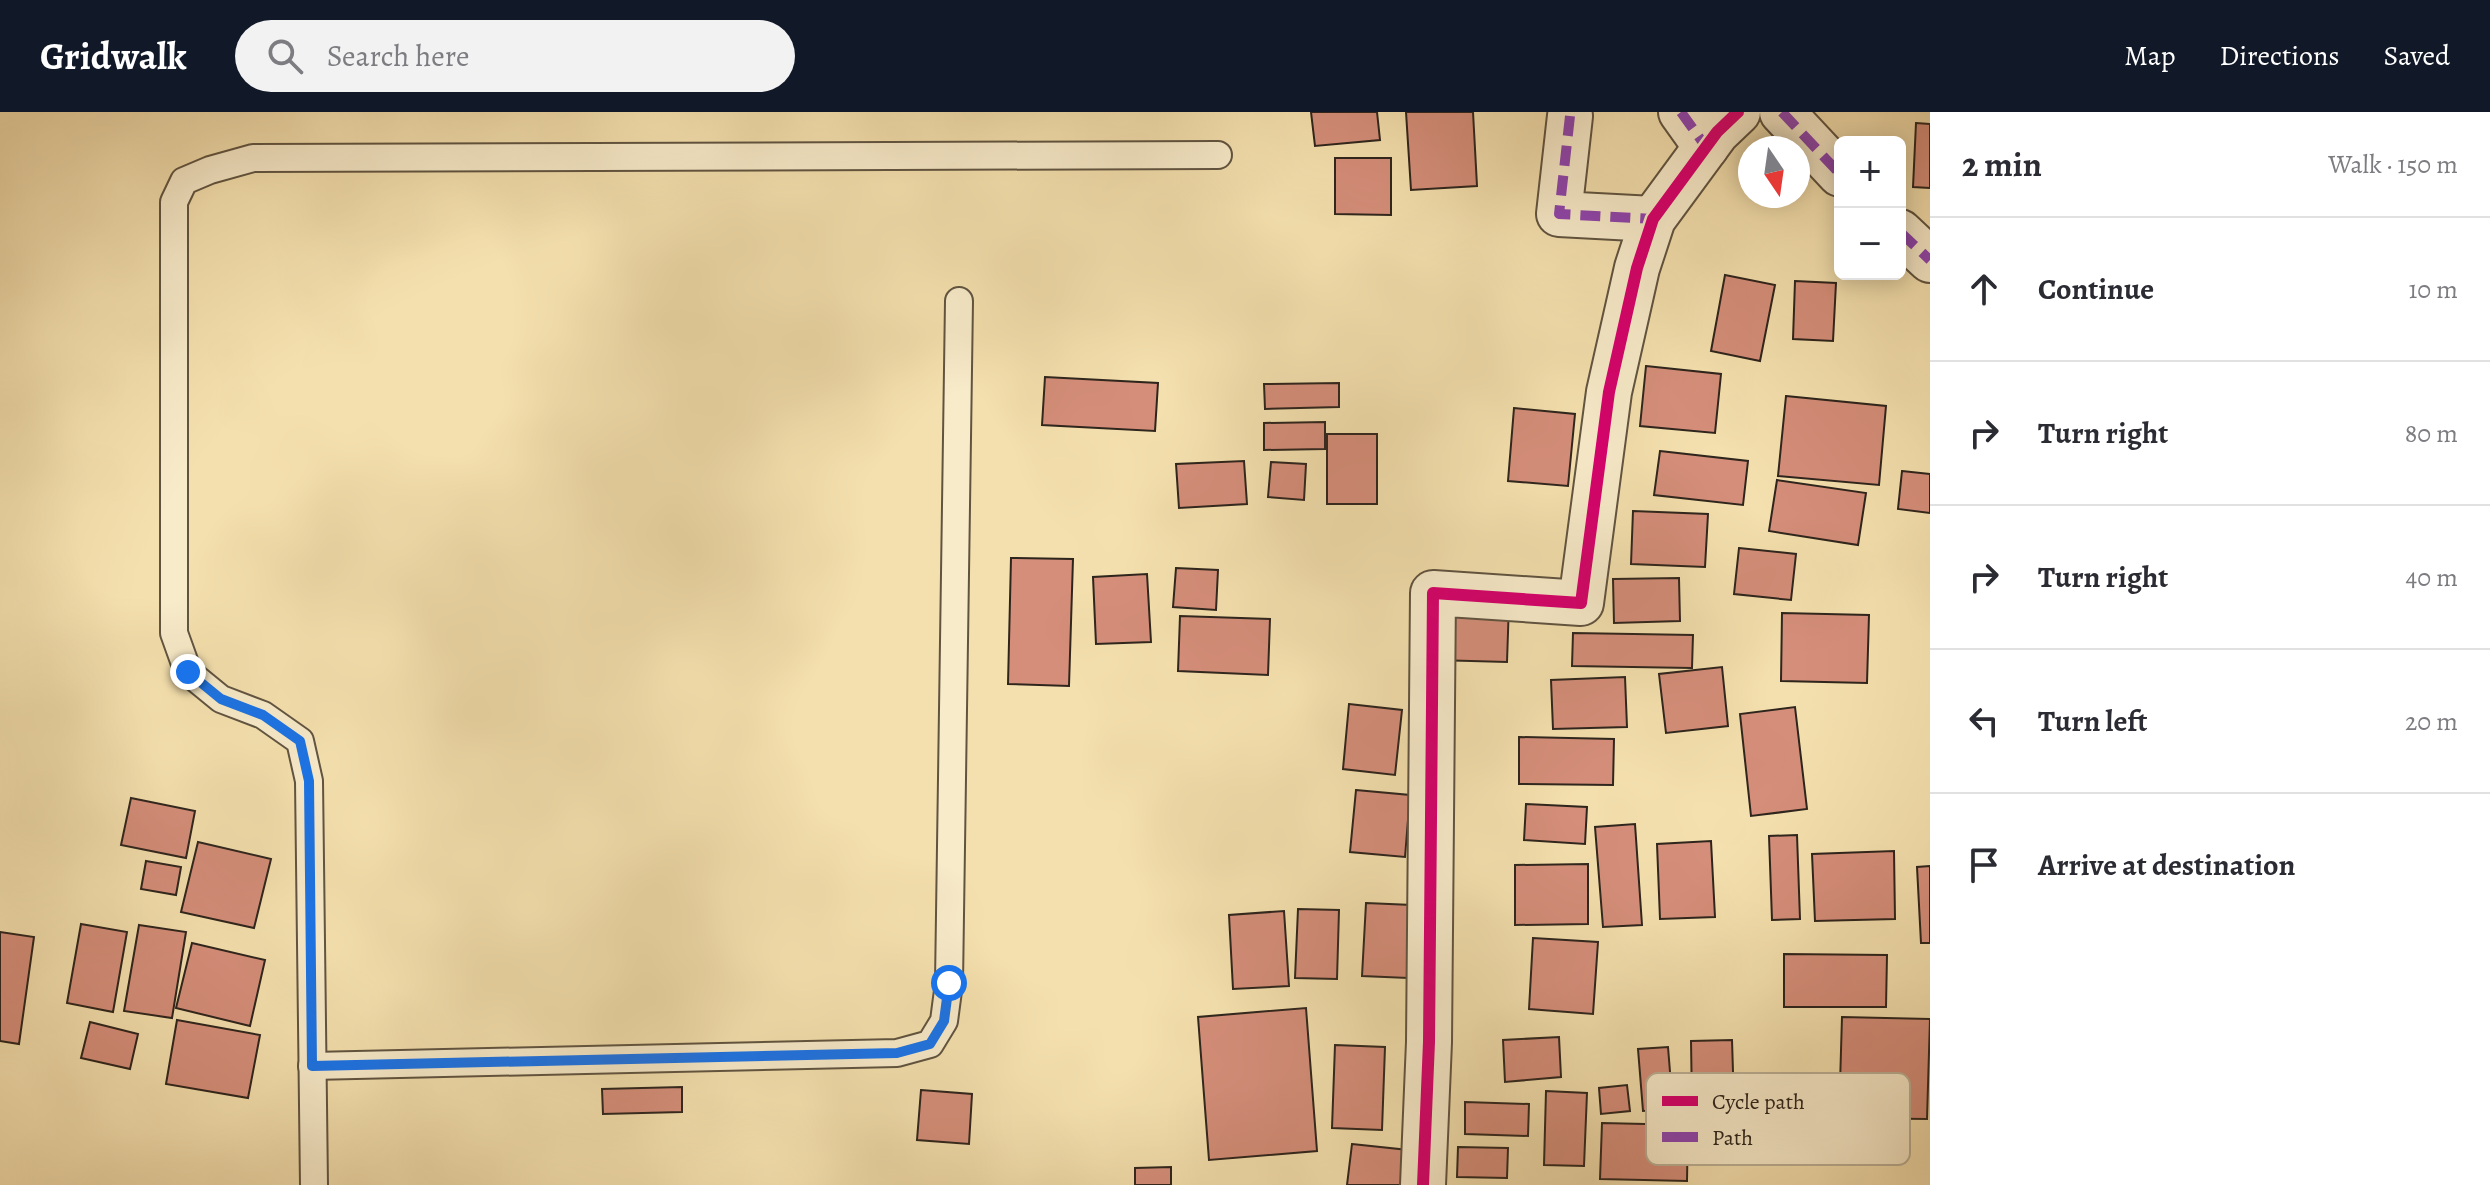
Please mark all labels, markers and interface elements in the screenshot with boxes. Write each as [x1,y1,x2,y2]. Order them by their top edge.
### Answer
search box [235,20,795,92]
text: Gridwalk [40,30,187,82]
icon: search [263,34,307,78]
text: Search here [327,36,469,76]
text: Map [2124,37,2175,75]
text: Directions [2219,37,2340,75]
text: Saved [2384,37,2450,75]
north arrow [1738,136,1810,208]
map controls [1834,136,1906,280]
button: + [1834,136,1906,208]
text: 2 min [1962,141,2042,188]
text: Walk · 150 m [2328,147,2458,182]
button: − [1834,208,1906,280]
icon: ahead [1962,267,2006,311]
text: Continue [2038,269,2154,309]
text: 10 m [2408,272,2458,307]
icon: right [1962,411,2006,455]
text: Turn right [2038,413,2168,453]
text: 80 m [2405,416,2458,451]
icon: right [1962,555,2006,599]
text: Turn right [2038,557,2168,597]
text: 40 m [2406,560,2458,595]
route end [170,654,206,690]
icon: left [1962,699,2006,743]
text: Turn left [2038,701,2147,741]
text: 20 m [2405,704,2458,739]
icon: arrive [1962,843,2006,887]
text: Arrive at destination [2038,845,2295,885]
route start [931,965,967,1001]
legend [1646,1073,1910,1165]
text: Cycle path [1712,1087,1805,1117]
text: Path [1712,1123,1753,1153]

